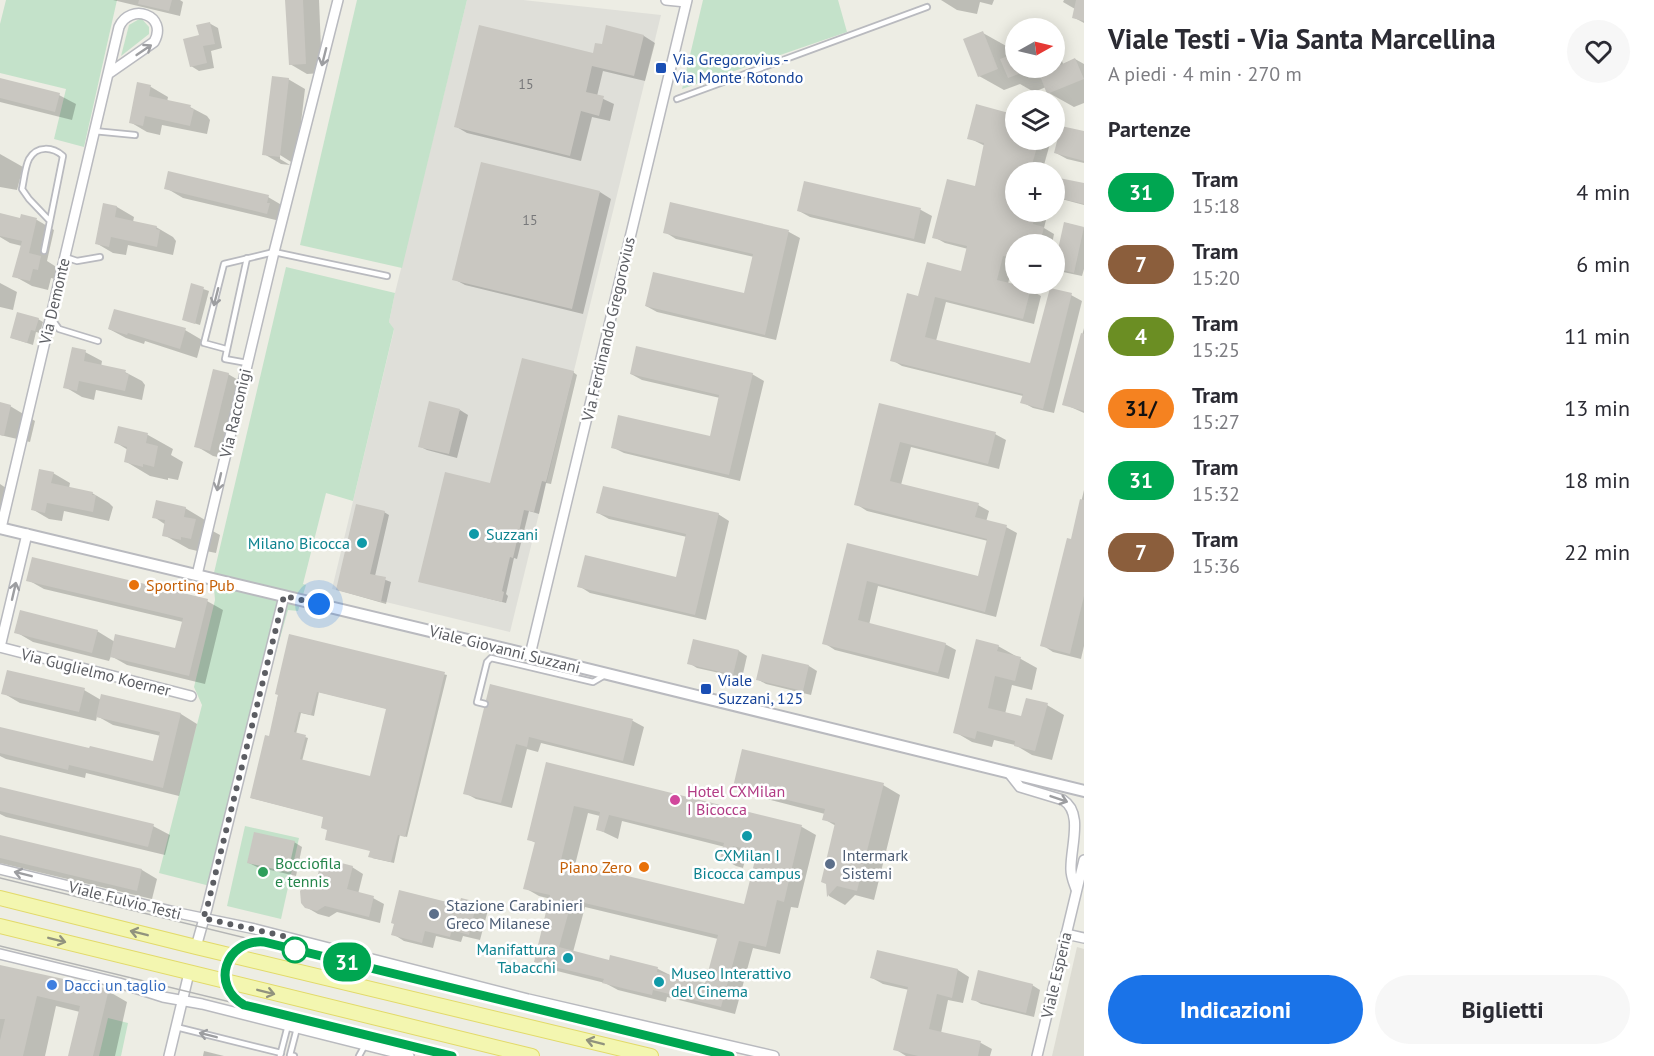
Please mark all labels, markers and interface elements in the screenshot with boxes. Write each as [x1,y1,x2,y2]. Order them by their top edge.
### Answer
north arrow [1005,18,1065,78]
map controls [1005,18,1065,294]
text: Viale Testi - Via Santa Marcellina [1108,20,1496,57]
button: heart [1567,20,1630,83]
one-way arrow [135,44,151,56]
one-way arrow [317,47,329,66]
place label: Via Gregorovius - Via Monte Rotondo [672,49,803,87]
marker: Via Gregorovius - Via Monte Rotondo [654,61,668,75]
text: A piedi · 4 min · 270 m [1108,61,1302,87]
house number: 15 [518,75,534,93]
button: layers [1005,90,1065,150]
text: Partenze [1108,115,1191,143]
button: + [1005,162,1065,222]
text: Tram [1192,165,1239,193]
text: 4 min [1576,178,1630,206]
text: 31 [1129,179,1153,206]
text: 15:18 [1192,193,1240,219]
house number: 15 [522,211,538,229]
button: − [1005,234,1065,294]
street label: Via Ferdinando Gregorovius [577,235,639,424]
text: Tram [1192,237,1239,265]
text: 6 min [1576,250,1630,278]
text: 7 [1135,251,1147,278]
street label: Via Demonte [34,256,74,347]
text: 15:20 [1192,265,1240,291]
one-way arrow [209,287,221,306]
text: Tram [1192,309,1239,337]
text: 11 min [1564,322,1630,350]
text: 4 [1135,323,1147,350]
text: 15:25 [1192,337,1240,363]
street label: Via Racconigi [215,366,255,461]
text: Tram [1192,381,1239,409]
text: 13 min [1564,394,1630,422]
text: 31/ [1125,395,1157,422]
text: 15:27 [1192,409,1240,435]
text: Tram [1192,453,1239,481]
text: 18 min [1564,466,1630,494]
text: 31 [1129,467,1153,494]
one-way arrow [213,472,225,491]
text: 15:32 [1192,481,1240,507]
place label: Suzzani [486,524,538,544]
text: Tram [1192,525,1239,553]
marker: Suzzani [467,527,481,541]
place label: Milano Bicocca [248,533,350,553]
marker: Milano Bicocca [355,536,369,550]
text: 22 min [1564,538,1630,566]
text: 7 [1135,539,1147,566]
text: 15:36 [1192,553,1240,579]
place label: Sporting Pub [146,575,235,595]
marker: Sporting Pub [127,578,141,592]
one-way arrow [8,582,20,601]
your location [304,589,334,619]
street label: Viale Giovanni Suzzani [426,620,583,677]
street label: Via Guglielmo Koerner [18,643,174,700]
place label: Viale Suzzani, 125 [717,670,803,708]
marker: Viale Suzzani, 125 [699,682,713,696]
place label: Hotel CXMilan I Bicocca [687,781,785,819]
marker: Hotel CXMilan I Bicocca [668,793,682,807]
one-way arrow [1049,794,1068,805]
marker: CXMilan I Bicocca campus [740,829,754,843]
place label: CXMilan I Bicocca campus [693,845,801,883]
place label: Intermark Sistemi [842,845,909,883]
place label: Bocciofila e tennis [275,853,341,891]
place label: Piano Zero [560,857,632,877]
marker: Intermark Sistemi [823,857,837,871]
marker: Piano Zero [637,860,651,874]
marker: Bocciofila e tennis [256,865,270,879]
one-way arrow [13,868,32,880]
street label: Viale Fulvio Testi [65,876,184,924]
place label: Stazione Carabinieri Greco Milanese [446,895,583,933]
marker: Stazione Carabinieri Greco Milanese [427,907,441,921]
one-way arrow [130,926,149,938]
street label: Viale Esperia [1036,930,1076,1021]
one-way arrow [47,935,66,947]
unlabelled marker [282,937,308,963]
place label: Manifattura Tabacchi [476,939,556,977]
line badge: 31 [320,942,374,982]
text: 31 [335,949,359,976]
marker: Manifattura Tabacchi [561,951,575,965]
place label: Museo Interattivo del Cinema [671,963,791,1001]
place label: Dacci un taglio [64,975,166,995]
marker: Museo Interattivo del Cinema [652,975,666,989]
button: Indicazioni [1108,975,1363,1044]
button: Biglietti [1375,975,1630,1044]
marker: Dacci un taglio [45,978,59,992]
one-way arrow [257,986,276,998]
one-way arrow [199,1028,218,1040]
one-way arrow [585,1036,604,1048]

